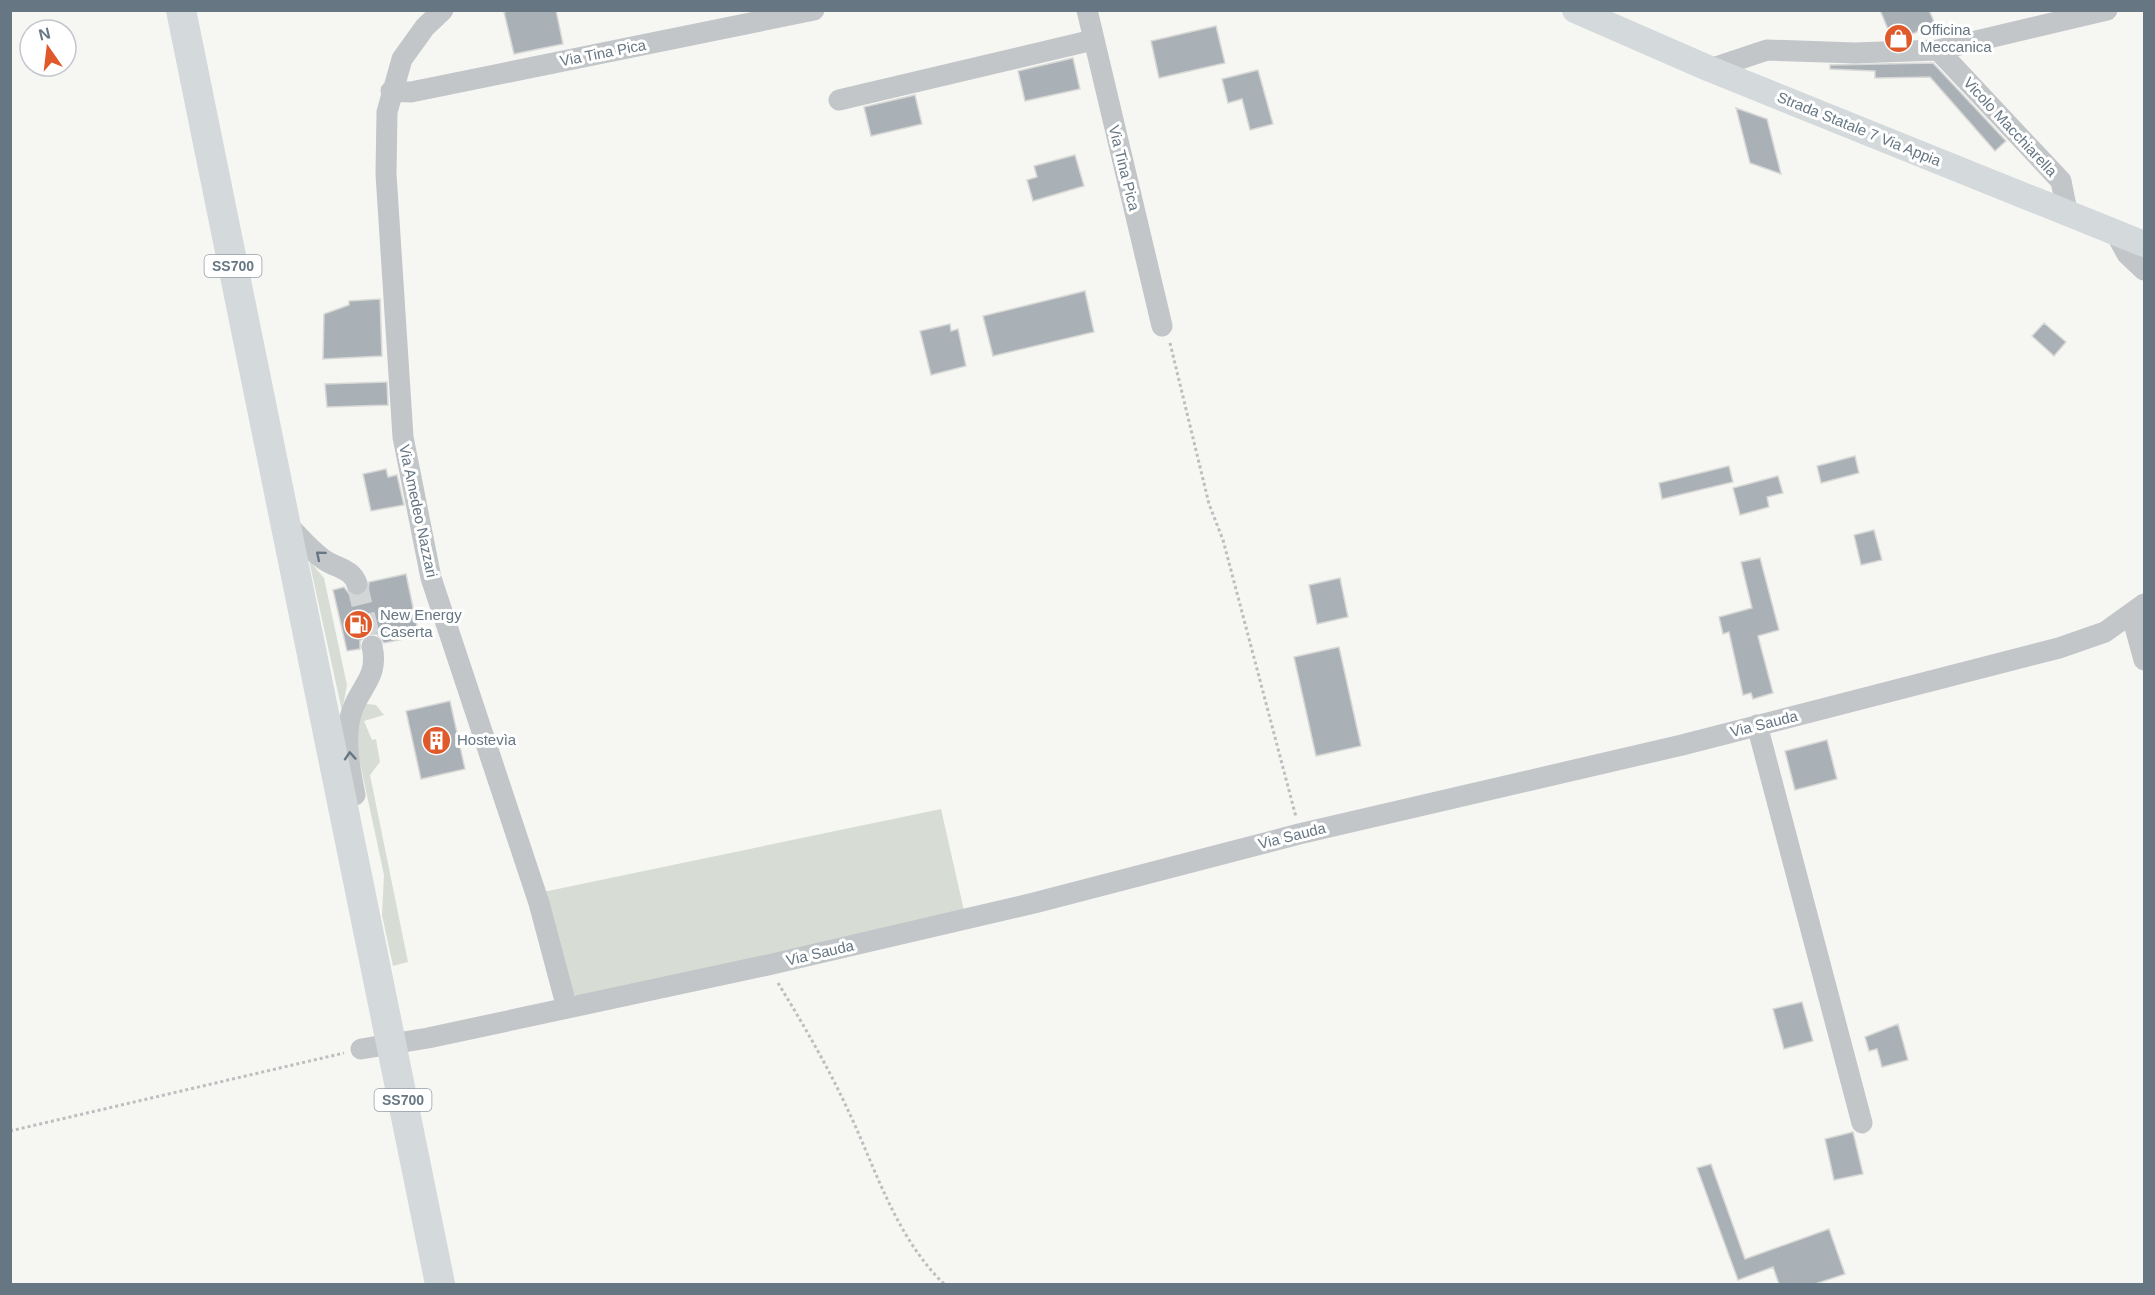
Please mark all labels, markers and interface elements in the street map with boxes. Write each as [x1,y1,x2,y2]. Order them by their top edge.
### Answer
north arrow [18,18,78,78]
place label: Officina Meccanica [1920,21,1992,55]
shop icon: Officina Meccanica [1883,23,1915,55]
text: N [37,24,52,44]
street label: Via Tina Pica [558,36,648,69]
street label: Vicolo Macchiarella [1960,74,2061,180]
street label: Strada Statale 7 Via Appia [1775,88,1944,169]
street label: Via Tina Pica [1106,123,1143,213]
road number: SS700 [204,255,262,277]
street label: Via Amedeo Nazzari [396,443,441,579]
one-way arrow [316,551,327,562]
place label: New Energy Caserta [380,606,462,640]
fuel station icon: New Energy Caserta [343,608,375,640]
street label: Via Sauda [1728,707,1800,740]
building icon: Hostevìa [420,724,452,756]
place label: Hostevìa [457,731,517,748]
one-way arrow [343,751,356,760]
street label: Via Sauda [1256,819,1328,852]
street label: Via Sauda [784,936,856,969]
road number: SS700 [374,1089,432,1111]

